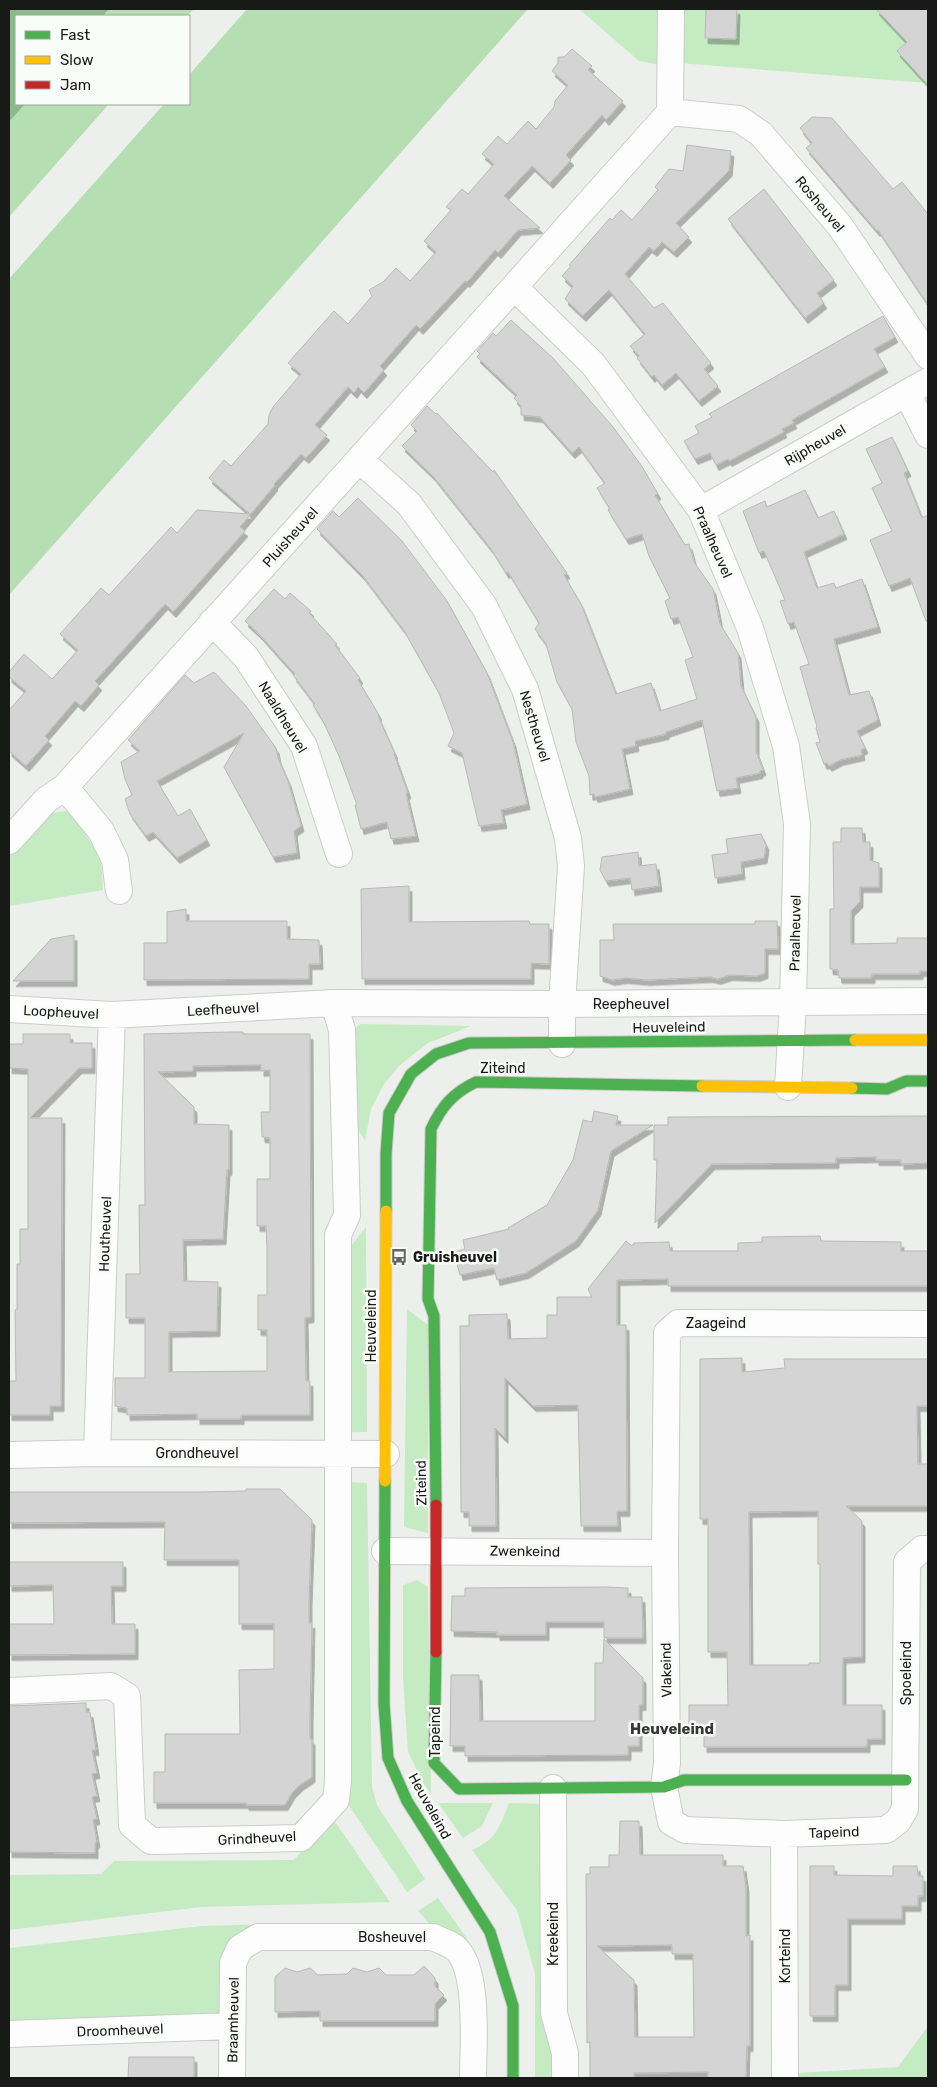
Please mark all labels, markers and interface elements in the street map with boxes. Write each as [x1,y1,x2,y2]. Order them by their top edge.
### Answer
legend [15,15,190,105]
text: Fast [60,26,90,44]
text: Slow [60,51,93,69]
text: Jam [60,76,91,94]
street label: Rosheuvel [791,173,848,236]
street label: Rijpheuvel [782,421,849,470]
street label: Pluisheuvel [259,504,322,571]
street label: Praalheuvel [689,504,736,581]
street label: Naaldheuvel [255,678,311,756]
street label: Nestheuvel [516,688,553,764]
street label: Praalheuvel [786,895,805,971]
street label: Reepheuvel [593,996,669,1013]
street label: Leefheuvel [186,999,260,1020]
street label: Loopheuvel [23,1002,99,1023]
street label: Heuveleind [632,1018,706,1037]
street label: Ziteind [480,1060,526,1077]
street label: Houtheuvel [96,1196,115,1272]
bus stop icon: Gruisheuvel [389,1247,409,1267]
place label: Gruisheuvel [413,1249,497,1266]
street label: Heuveleind [363,1289,380,1363]
street label: Zaageind [686,1315,746,1332]
street label: Grondheuvel [155,1445,239,1462]
street label: Ziteind [413,1460,430,1506]
street label: Zwenkeind [490,1542,560,1561]
street label: Spoeleind [898,1641,915,1705]
street label: Vlakeind [658,1642,675,1698]
street label: Tapeind [427,1707,444,1757]
district label: Heuveleind [630,1720,714,1738]
street label: Heuveleind [404,1770,455,1842]
street label: Tapeind [808,1823,860,1842]
street label: Grindheuvel [217,1828,297,1849]
street label: Kreekeind [545,1902,562,1966]
street label: Bosheuvel [358,1929,426,1946]
street label: Korteind [777,1929,794,1983]
street label: Braamheuvel [224,1977,243,2063]
street label: Droomheuvel [76,2020,164,2041]

